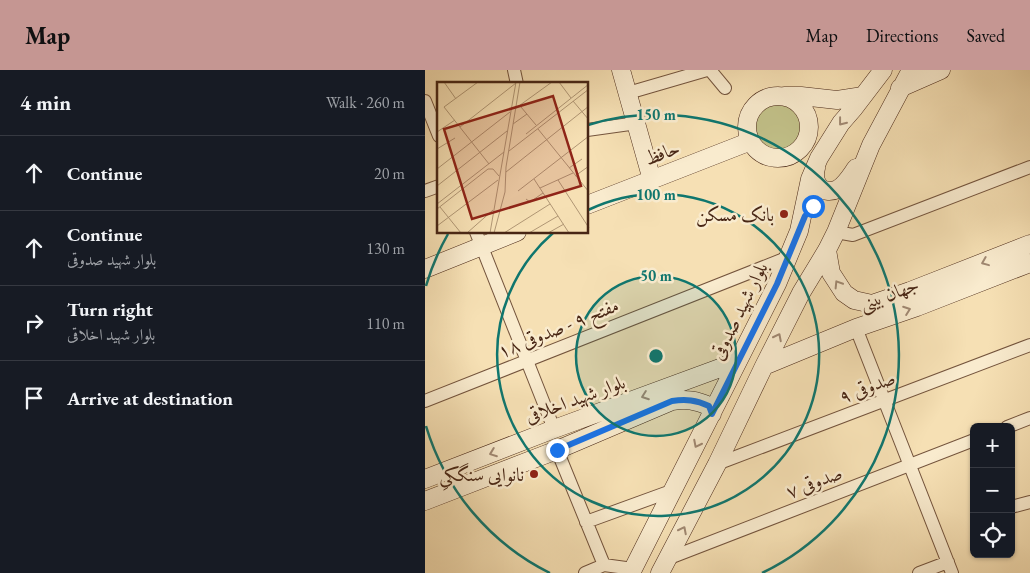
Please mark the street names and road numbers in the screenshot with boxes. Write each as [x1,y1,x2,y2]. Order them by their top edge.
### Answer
street label: حافظ [641,135,683,171]
street label: بلوار شهید صدوقی [705,258,773,364]
street label: جهان بینی [856,272,923,317]
street label: مفتح ۹ - صدوقی ۱۸ [494,292,624,368]
street label: صدوقی ۹ [835,365,899,409]
street label: بلوار شهید اخلاقی [521,369,629,429]
street label: صدوقی ۷ [782,460,846,504]

